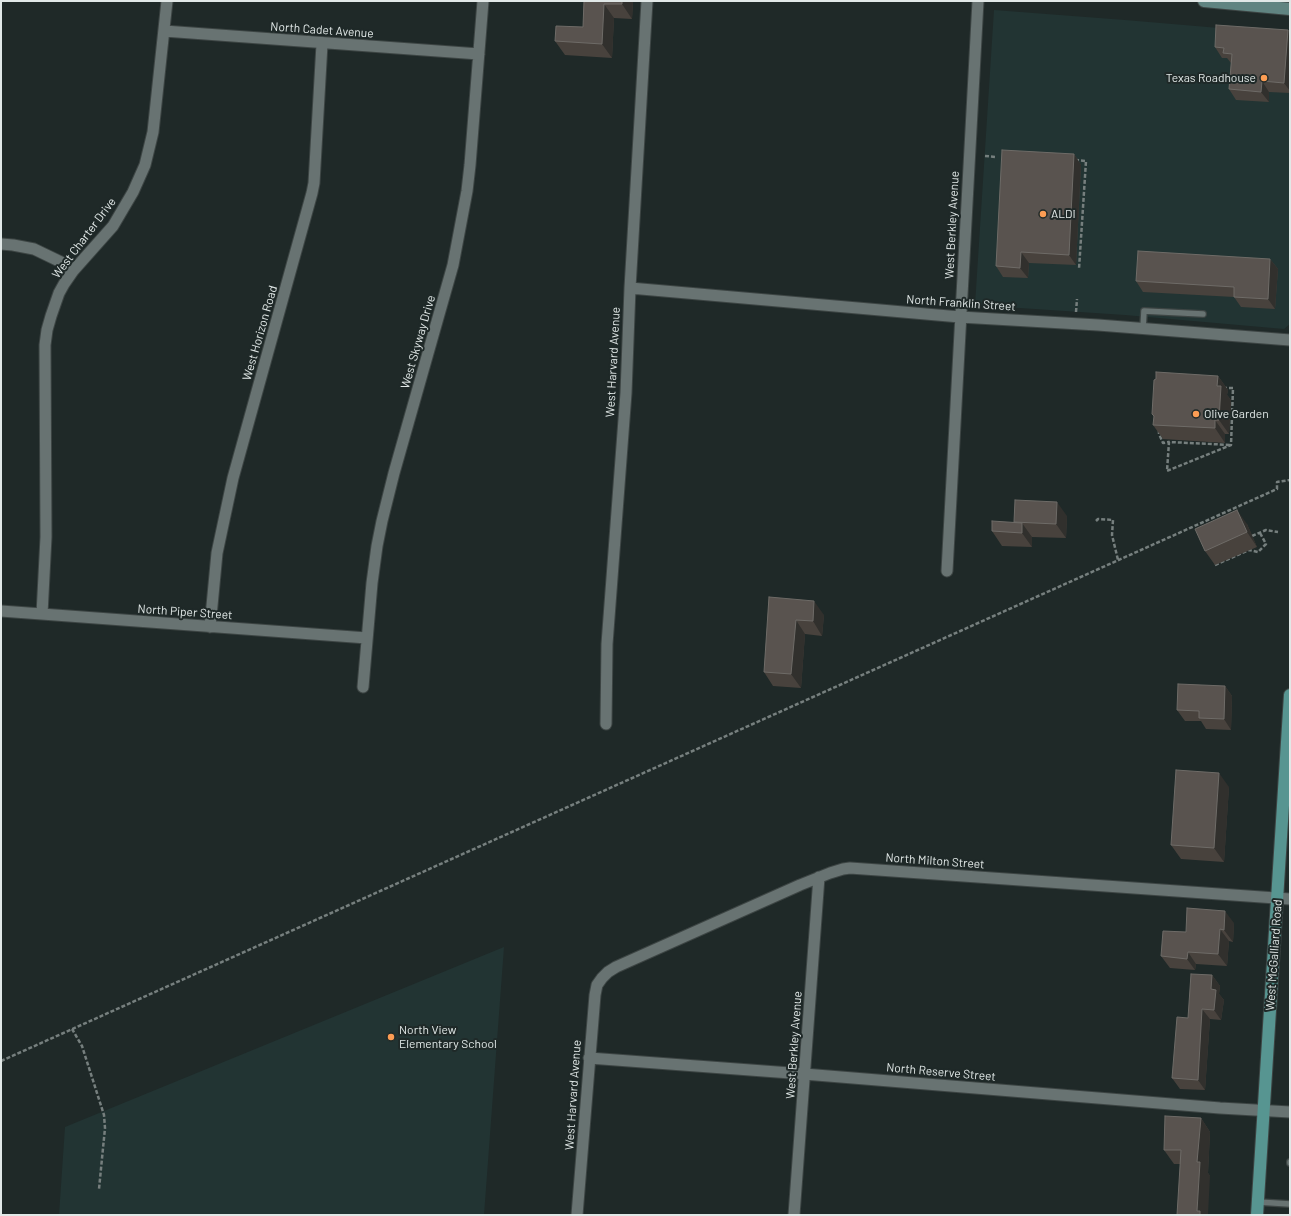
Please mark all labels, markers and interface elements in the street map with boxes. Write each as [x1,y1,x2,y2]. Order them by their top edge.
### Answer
street label: North Cadet Avenue [270,19,374,41]
place label: Texas Roadhouse [1166,71,1256,85]
marker: Texas Roadhouse [1259,73,1269,83]
street label: West Berkley Avenue [942,171,962,279]
street label: West Charter Drive [49,195,119,281]
place label: ALDI [1051,207,1076,221]
marker: ALDI [1038,209,1048,219]
street label: West Horizon Road [240,284,280,382]
street label: North Franklin Street [906,292,1016,314]
street label: West Skyway Drive [398,294,438,390]
street label: West Harvard Avenue [603,306,623,418]
place label: Olive Garden [1204,407,1269,421]
marker: Olive Garden [1191,409,1201,419]
street label: North Piper Street [137,602,233,622]
street label: North Milton Street [885,850,985,872]
street label: West McGalliard Road [1263,899,1285,1011]
street label: West Berkley Avenue [783,991,805,1099]
place label: North View Elementary School [399,1023,497,1051]
marker: North View Elementary School [386,1032,396,1042]
street label: West Harvard Avenue [562,1039,584,1151]
street label: North Reserve Street [886,1060,996,1084]

